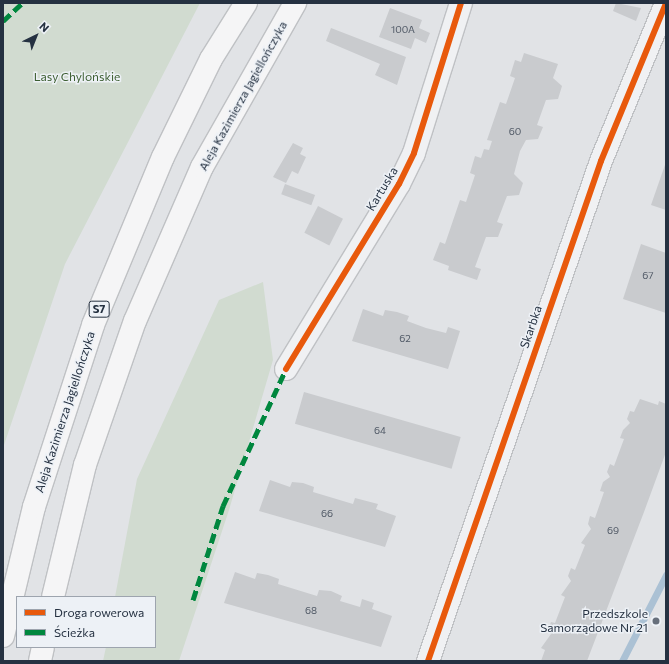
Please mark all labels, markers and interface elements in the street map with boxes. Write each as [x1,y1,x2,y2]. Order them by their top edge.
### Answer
north arrow [16,16,56,56]
text: N [37,19,52,34]
street label: Aleja Kazimierza Jagiellończyka [196,19,290,173]
house number: 100A [391,24,415,36]
park label: Lasy Chylońskie [34,70,120,84]
house number: 60 [509,126,521,138]
street label: Kartuska [363,164,401,214]
house number: 67 [642,270,654,282]
road number: S7 [88,300,110,318]
street label: Skarbka [517,304,545,350]
street label: Aleja Kazimierza Jagiellończyka [32,330,98,494]
house number: 62 [399,333,411,345]
house number: 64 [374,425,386,437]
house number: 66 [321,508,333,520]
house number: 69 [607,525,619,537]
legend [16,596,156,648]
text: Droga rowerowa [54,605,144,619]
house number: 68 [305,605,317,617]
place label: Przedszkole Samorządowe Nr 21 [540,607,648,635]
marker: Przedszkole Samorządowe Nr 21 [651,616,661,626]
text: Ścieżka [54,625,95,639]

